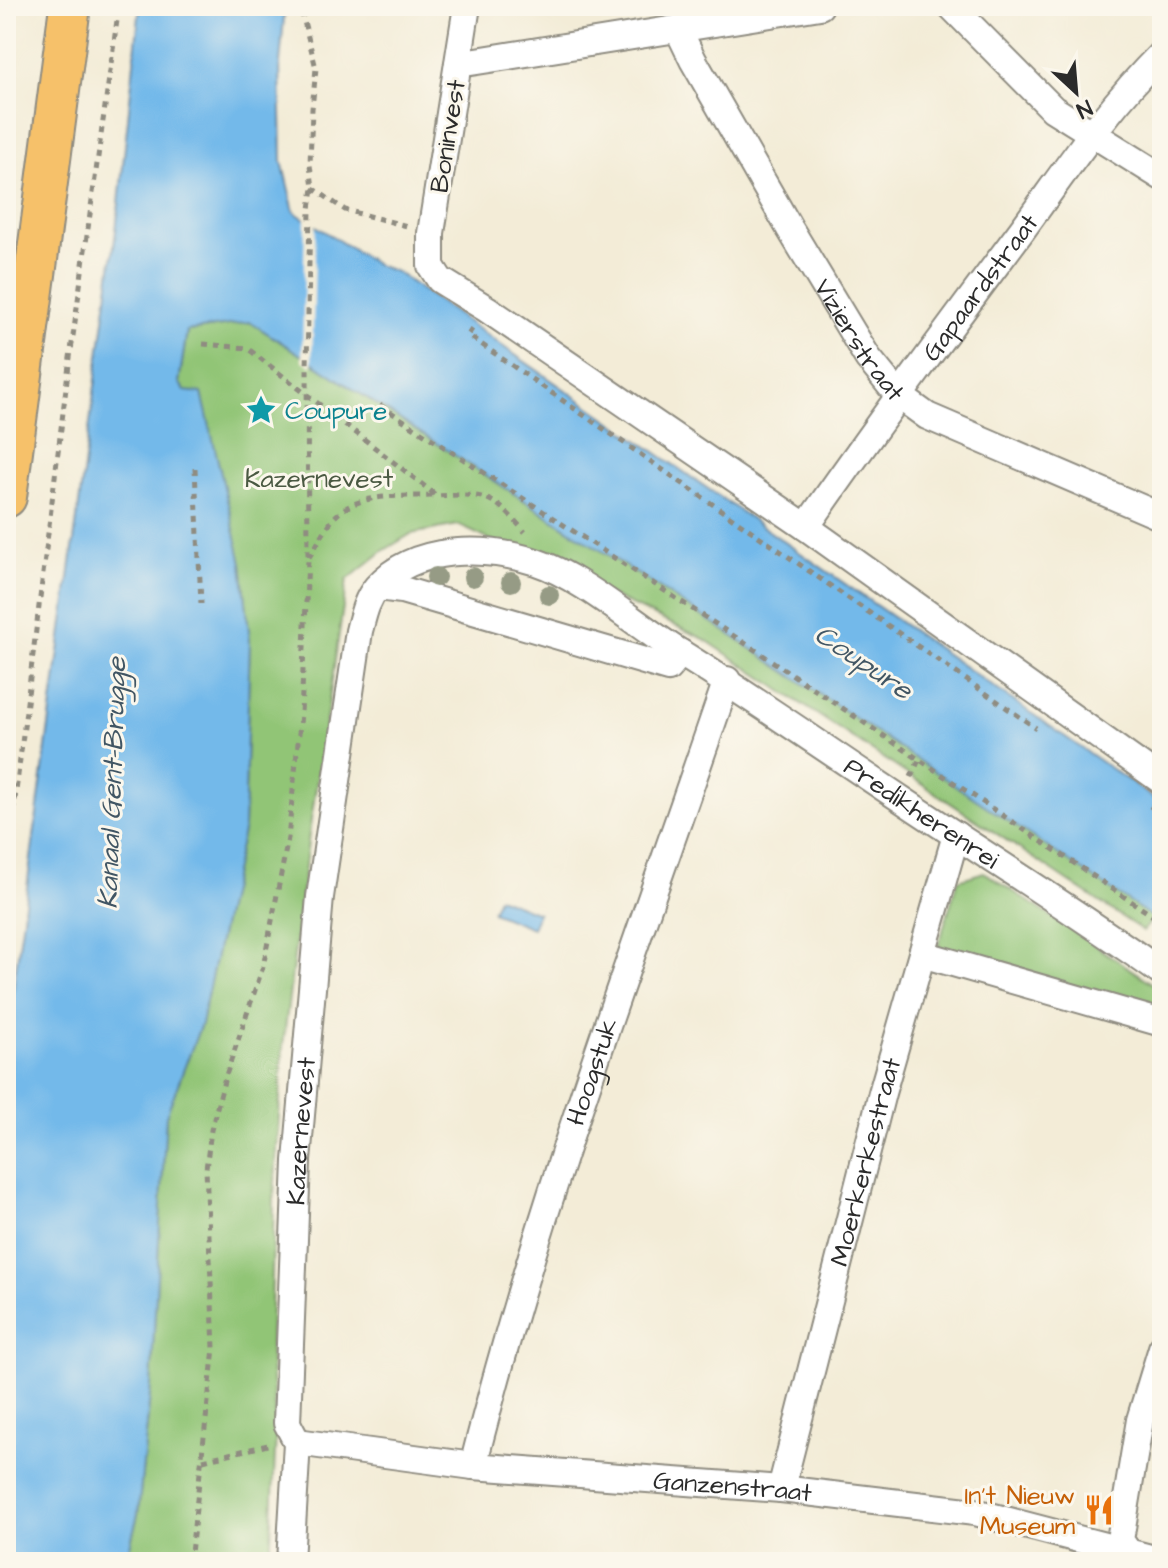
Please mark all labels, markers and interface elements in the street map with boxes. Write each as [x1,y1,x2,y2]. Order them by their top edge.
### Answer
north arrow [1036,52,1116,132]
street label: Boninvest [421,76,475,195]
text: N [1071,92,1097,126]
street label: Gapaardstraat [914,206,1047,369]
street label: Vizierstraat [805,272,913,409]
place icon: Coupure [244,393,278,427]
place label: Coupure [285,393,387,429]
park label: Kazernevest [245,461,394,497]
water label: Coupure [807,615,921,710]
water label: Kanaal Gent-Brugge [89,655,137,909]
street label: Predikherenrei [837,749,1006,878]
street label: Hoogstuk [558,1013,627,1130]
street label: Moerkerkestraat [822,1053,910,1270]
street label: Kazernevest [278,1055,325,1206]
street label: Ganzenstraat [652,1463,814,1512]
place label: In't Nieuw Museum [964,1478,1076,1544]
restaurant icon: In't Nieuw Museum [1082,1493,1116,1527]

